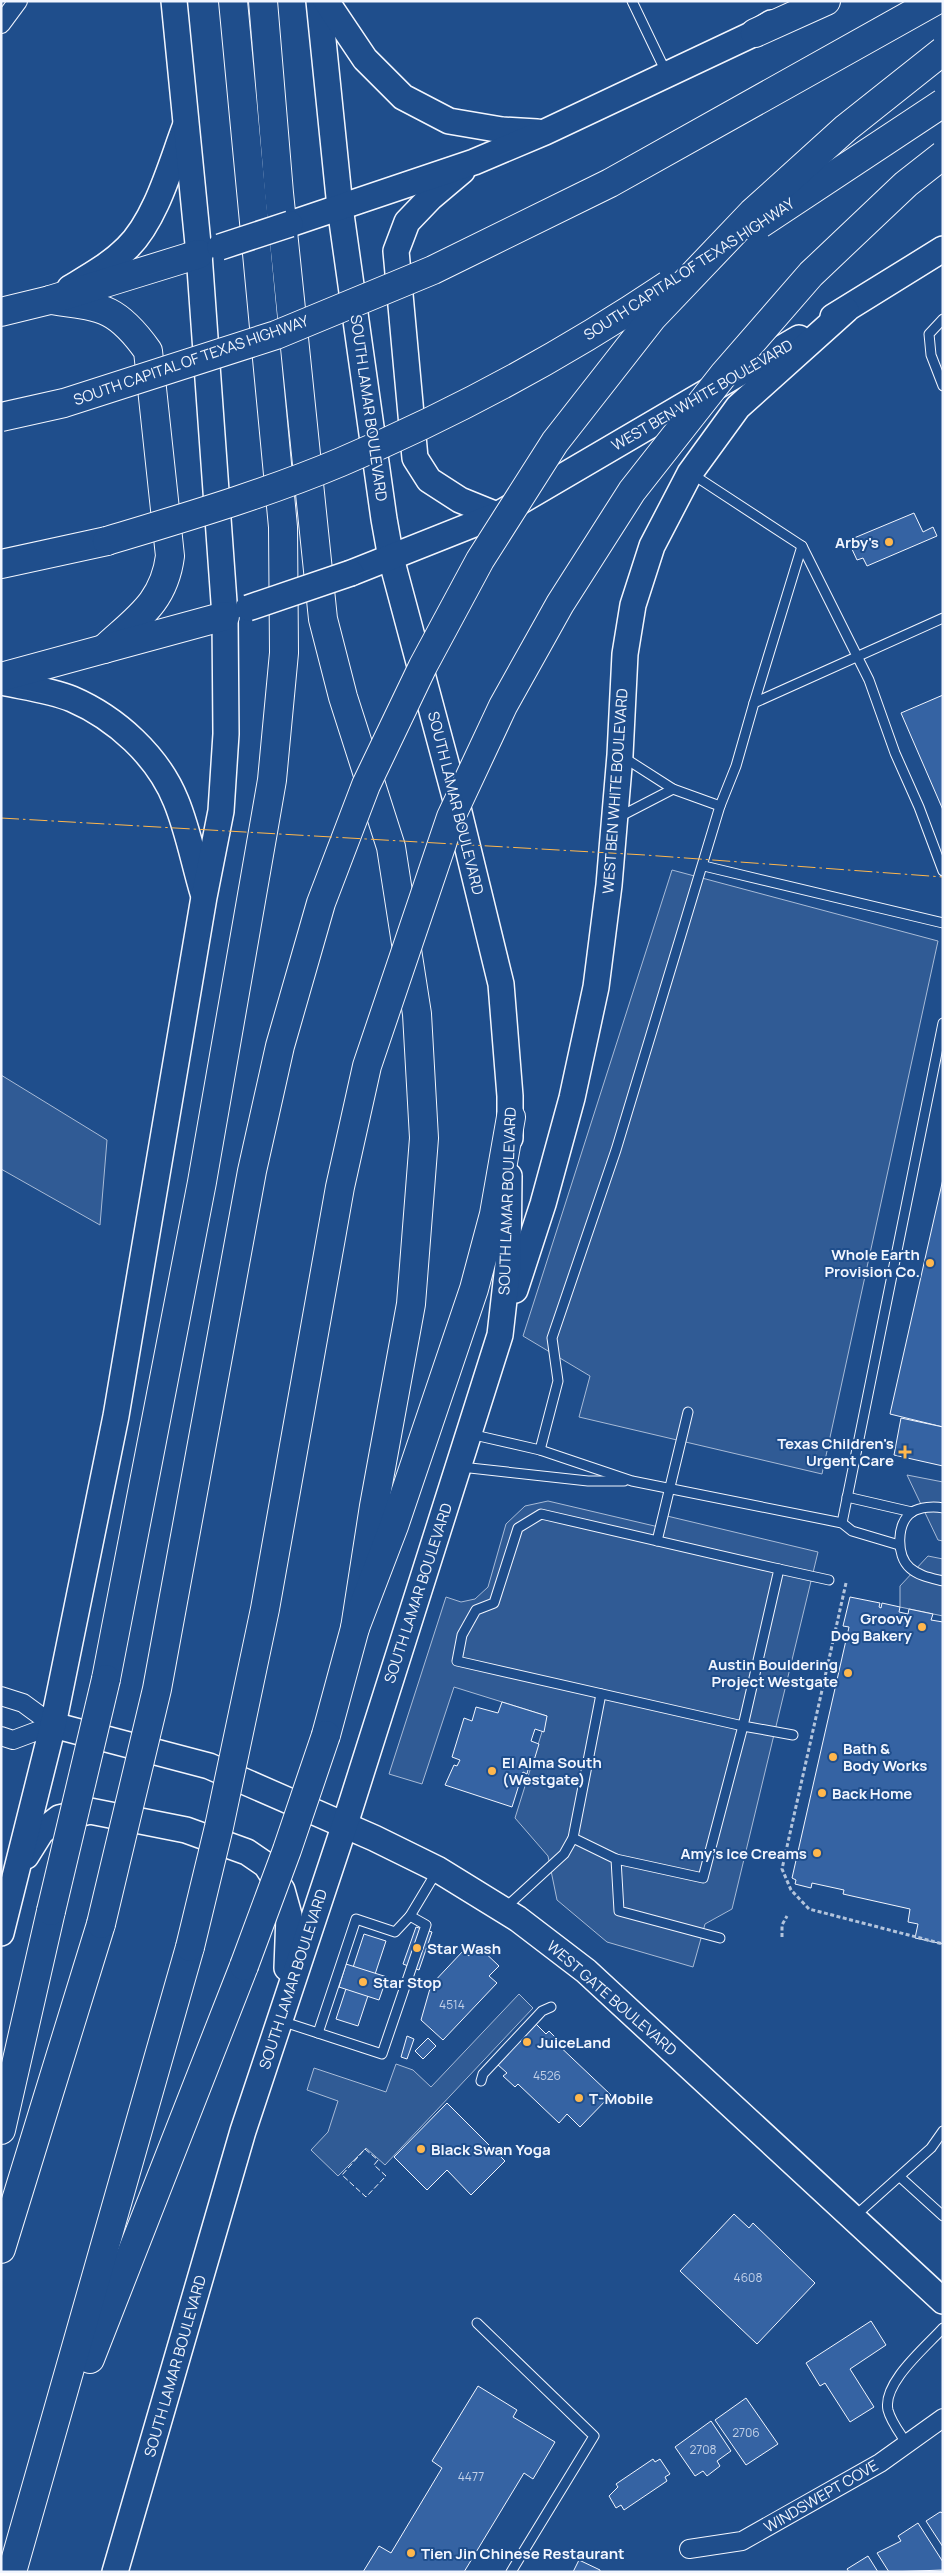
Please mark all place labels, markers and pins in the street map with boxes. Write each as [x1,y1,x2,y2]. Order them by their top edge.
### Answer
place label: Arby's [835,532,879,553]
marker: Arby's [883,536,895,548]
place label: Whole Earth Provision Co. [825,1244,920,1282]
marker: Whole Earth Provision Co. [924,1257,936,1269]
place label: Texas Children's Urgent Care [777,1433,894,1471]
marker: Texas Children's Urgent Care [898,1445,912,1459]
place label: Groovy Dog Bakery [831,1608,913,1646]
marker: Groovy Dog Bakery [916,1621,928,1633]
place label: Austin Bouldering Project Westgate [708,1654,838,1692]
marker: Austin Bouldering Project Westgate [842,1667,854,1679]
place label: Bath & Body Works [843,1738,927,1776]
marker: Bath & Body Works [827,1751,839,1763]
place label: El Alma South (Westgate) [502,1752,602,1790]
marker: El Alma South (Westgate) [486,1765,498,1777]
place label: Back Home [832,1783,912,1804]
marker: Back Home [816,1787,828,1799]
place label: Amy's Ice Creams [680,1843,807,1864]
marker: Amy's Ice Creams [811,1847,823,1859]
place label: Star Wash [427,1938,501,1959]
marker: Star Wash [411,1942,423,1954]
place label: Star Stop [373,1972,441,1993]
marker: Star Stop [357,1976,369,1988]
place label: JuiceLand [537,2032,611,2053]
marker: JuiceLand [521,2036,533,2048]
place label: T-Mobile [589,2088,653,2109]
marker: T-Mobile [573,2092,585,2104]
place label: Black Swan Yoga [431,2139,551,2160]
marker: Black Swan Yoga [415,2143,427,2155]
place label: Tien Jin Chinese Restaurant [421,2543,625,2564]
marker: Tien Jin Chinese Restaurant [405,2547,417,2559]

